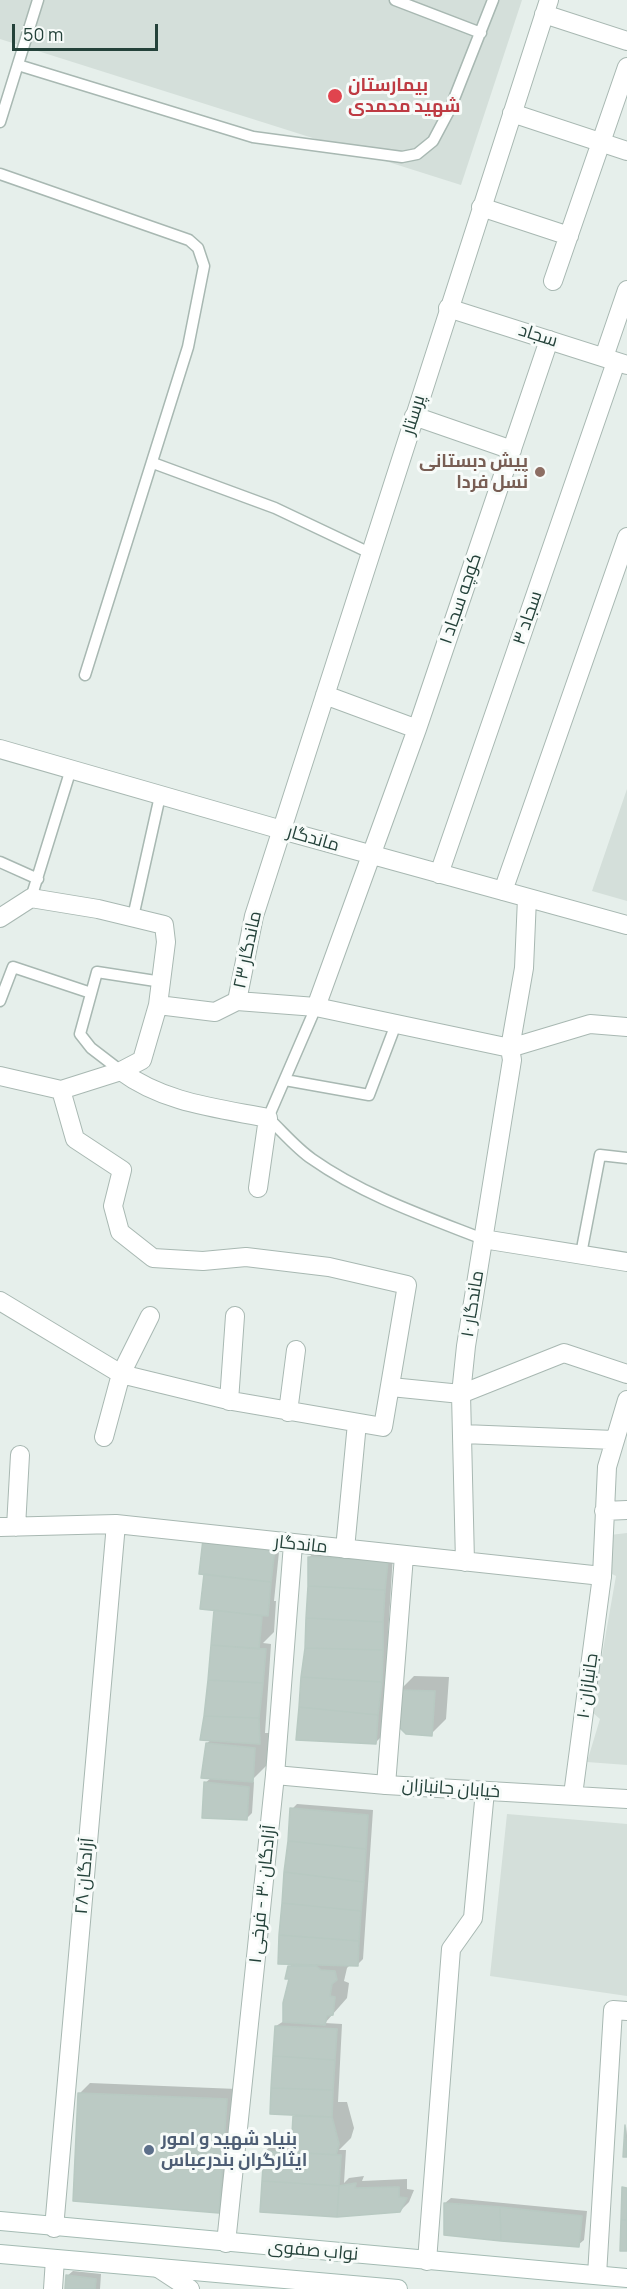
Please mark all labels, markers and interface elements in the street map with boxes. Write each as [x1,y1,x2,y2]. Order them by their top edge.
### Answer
scale bar [15,12,160,50]
text: 50 m [23,22,63,46]
place label: بیمارستان شهید محمدی [348,75,460,118]
marker: بیمارستان شهید محمدی [326,87,344,105]
street label: سجاد [516,320,560,352]
street label: پرستار [398,393,430,437]
place label: پیش دبستانی نسل فردا [419,451,528,494]
marker: پیش دبستانی نسل فردا [533,465,547,479]
street label: کوچه سجاد ۱ [435,551,487,647]
street label: سجاد ۳ [509,588,547,648]
street label: ماندگار [284,821,342,857]
street label: ماندگار ۲۳ [229,909,267,991]
street label: ماندگار ۱۰ [457,1269,489,1339]
street label: ماندگار [273,1531,329,1559]
street label: جانبازان ۱۰ [573,1652,603,1720]
street label: خیابان جانبازان [401,1775,501,1803]
street label: آزادگان ۳۰ - فرخی ۱ [245,1824,281,1964]
street label: آزادگان ۲۸ [71,1837,99,1915]
place label: بنیاد شهید و امور ایثارگران بندرعباس [161,2129,307,2172]
marker: بنیاد شهید و امور ایثارگران بندرعباس [142,2143,156,2157]
street label: نواب صفوی [267,2236,359,2266]

